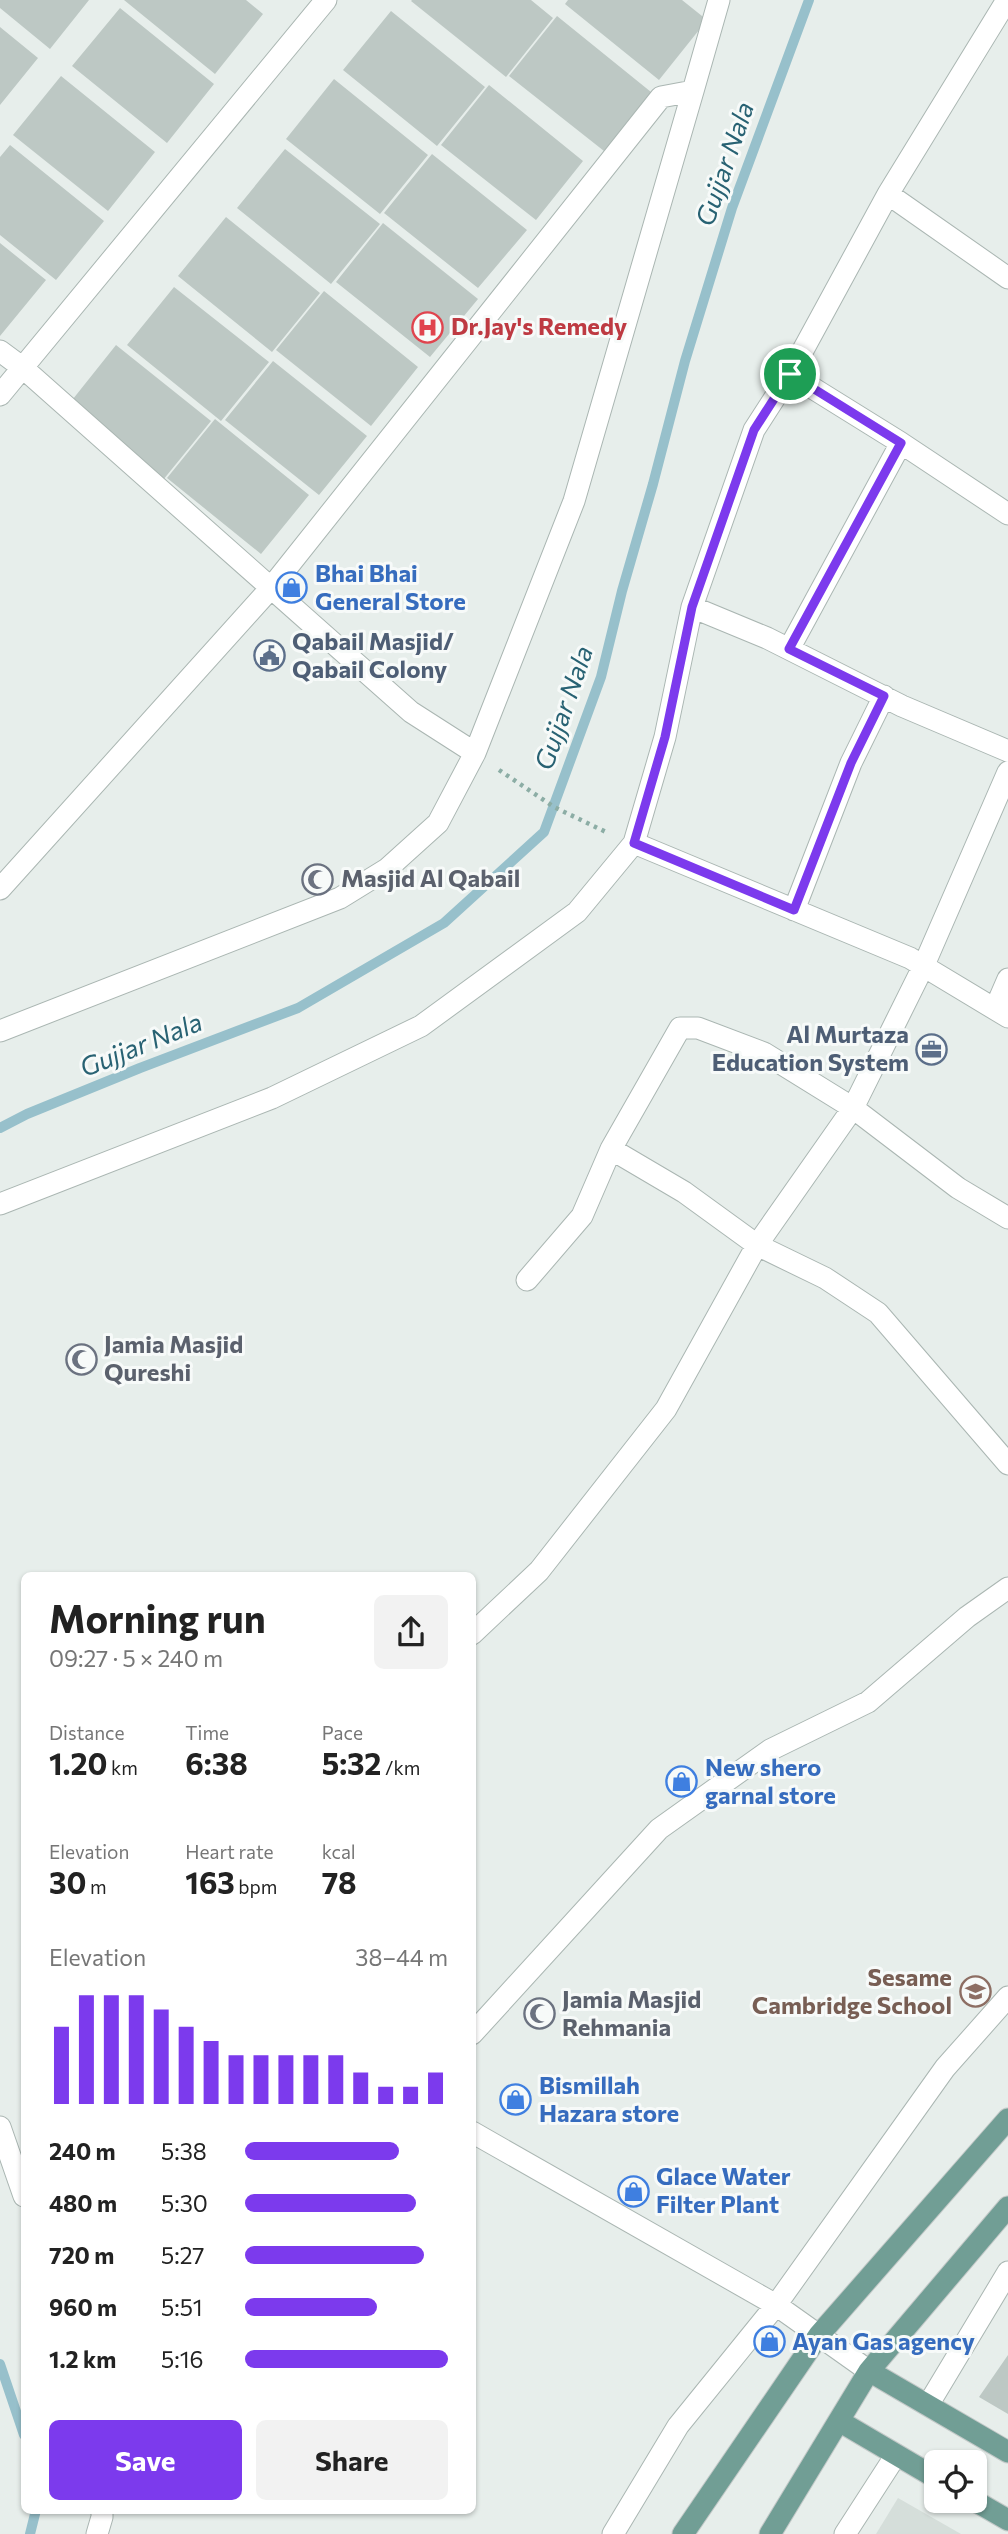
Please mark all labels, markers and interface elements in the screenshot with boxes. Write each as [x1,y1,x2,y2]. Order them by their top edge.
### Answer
water label: Gujjar Nala [688,97,759,230]
hospital icon: Dr.Jay's Remedy [411,310,445,344]
place label: Dr.Jay's Remedy [451,311,627,340]
pin [760,344,820,404]
icon: arrive [771,355,809,393]
place label: Bhai Bhai General Store [315,558,466,615]
shop icon: Bhai Bhai General Store [275,571,309,605]
place label: Qabail Masjid/ Qabail Colony [292,626,454,683]
public building icon: Qabail Masjid/ Qabail Colony [252,639,286,673]
water label: Gujjar Nala [527,641,598,774]
mosque icon: Masjid Al Qabail [301,862,335,896]
place label: Masjid Al Qabail [341,863,520,892]
water label: Gujjar Nala [75,1005,206,1082]
place label: Al Murtaza Education System [712,1019,909,1076]
office icon: Al Murtaza Education System [915,1032,949,1066]
place label: Jamia Masjid Qureshi [104,1329,243,1386]
mosque icon: Jamia Masjid Qureshi [64,1342,98,1376]
text: Morning run [49,1594,266,1641]
button: share [374,1595,448,1669]
text: 09:27 · 5 × 240 m [49,1644,223,1672]
text: Distance [49,1721,125,1744]
text: Time [185,1721,229,1744]
text: Pace [322,1721,363,1744]
text: 1.20 [49,1744,107,1781]
text: 6:38 [185,1744,248,1781]
text: 5:32 [322,1744,381,1781]
place label: New shero garnal store [705,1752,836,1809]
text: km [107,1756,138,1779]
text: /km [381,1756,420,1779]
shop icon: New shero garnal store [665,1765,699,1799]
text: Elevation [49,1840,129,1863]
text: Heart rate [185,1840,274,1863]
text: kcal [322,1840,356,1863]
text: 30 [49,1863,86,1900]
text: 163 [185,1863,235,1900]
text: 78 [322,1863,357,1900]
text: m [86,1875,107,1898]
text: bpm [235,1875,277,1898]
text: Elevation [49,1943,146,1971]
text: 38–44 m [355,1943,448,1971]
place label: Sesame Cambridge School [752,1962,952,2019]
school or university icon: Sesame Cambridge School [958,1975,992,2009]
place label: Jamia Masjid Rehmania [562,1984,701,2041]
mosque icon: Jamia Masjid Rehmania [522,1997,556,2031]
place label: Bismillah Hazara store [539,2070,679,2127]
shop icon: Bismillah Hazara store [499,2083,533,2117]
text: 240 m [49,2137,116,2165]
text: 5:38 [161,2137,207,2165]
place label: Glace Water Filter Plant [656,2161,791,2218]
shop icon: Glace Water Filter Plant [616,2174,650,2208]
text: 480 m [49,2189,117,2217]
text: 5:30 [161,2189,208,2217]
text: 720 m [49,2241,114,2269]
text: 5:27 [161,2241,204,2269]
text: 960 m [49,2293,117,2321]
text: 5:51 [161,2293,203,2321]
shop icon: Ayan Gas agency [752,2325,786,2359]
place label: Ayan Gas agency [792,2326,975,2355]
text: 1.2 km [49,2345,116,2373]
text: 5:16 [161,2345,203,2373]
button: Save [49,2420,242,2500]
button: Share [256,2420,448,2500]
map controls [924,2450,987,2513]
button: locate [924,2450,987,2513]

